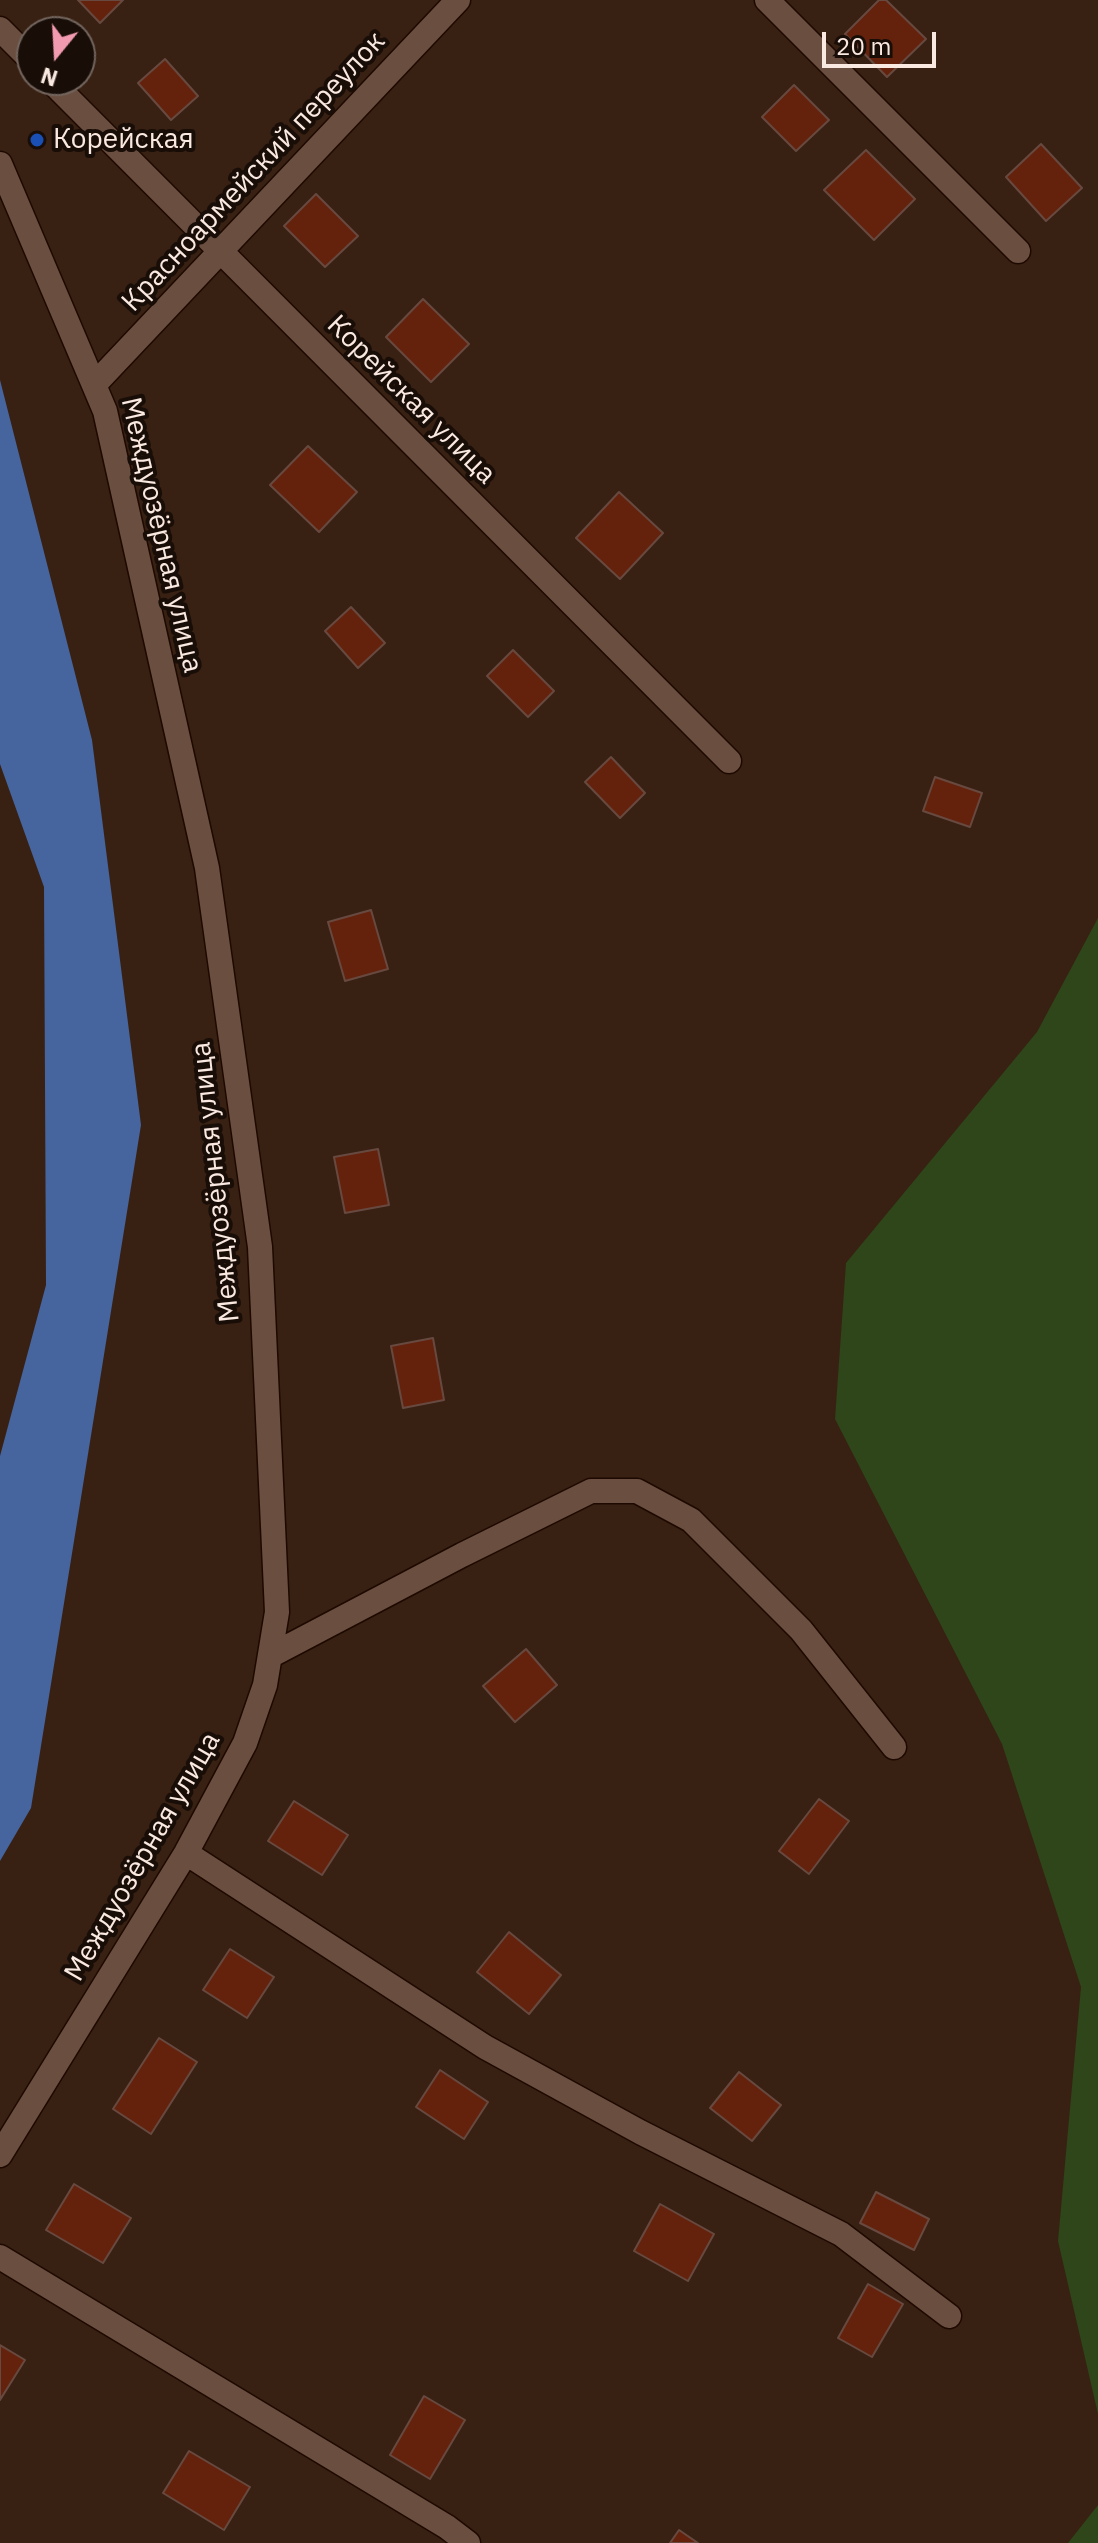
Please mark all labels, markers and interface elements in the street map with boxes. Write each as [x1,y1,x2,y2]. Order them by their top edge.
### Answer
north arrow [16,16,96,96]
scale bar [826,16,940,66]
street label: Красноармейский переулок [115,25,393,319]
text: 20 m [836,30,891,62]
text: N [37,61,61,94]
place label: Корейская [53,123,194,157]
marker: Корейская [28,131,46,149]
street label: Корейская улица [320,309,502,491]
street label: Междуозёрная улица [113,394,209,676]
street label: Междуозёрная улица [185,1040,247,1324]
street label: Междуозёрная улица [58,1727,228,1987]

